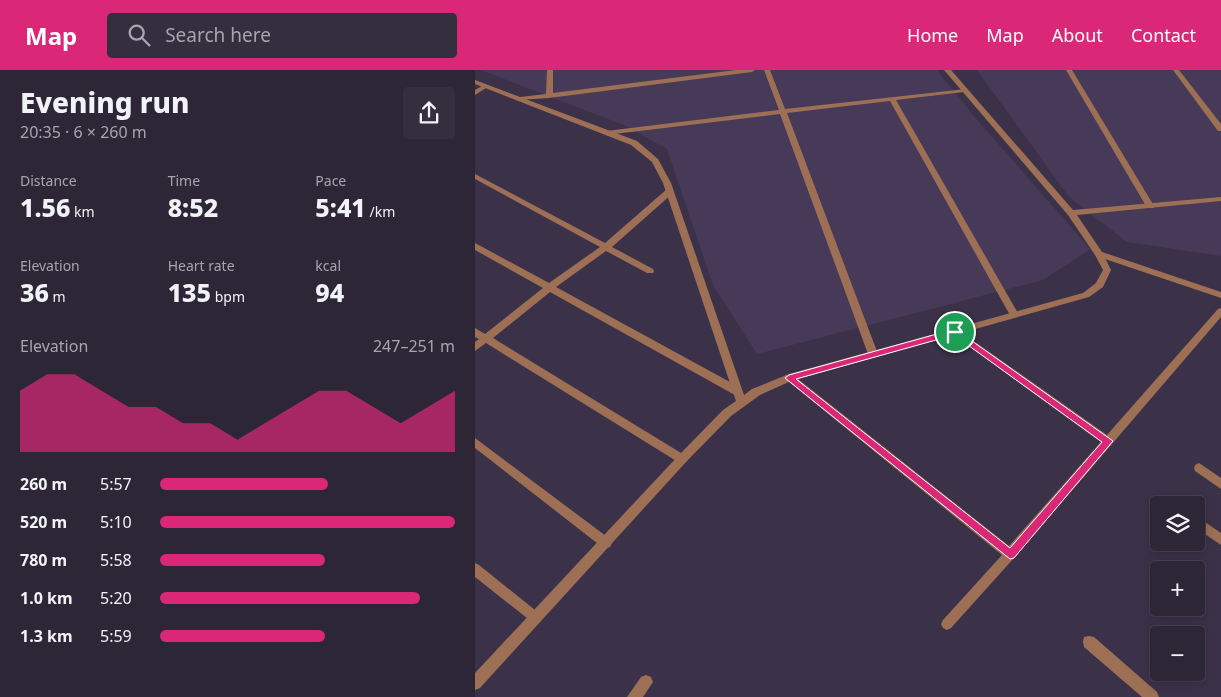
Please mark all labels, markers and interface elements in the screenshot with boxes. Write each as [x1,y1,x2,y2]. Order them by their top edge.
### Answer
search box [107,13,457,58]
text: Map [25,19,77,52]
icon: search [125,21,153,49]
text: Search here [165,22,271,48]
text: Home [907,23,958,47]
text: Map [986,23,1024,47]
text: About [1052,23,1103,47]
text: Contact [1131,23,1196,47]
text: Evening run [20,83,189,121]
button: share [403,87,455,139]
text: 20:35 · 6 × 260 m [20,121,147,143]
text: Distance [20,171,77,190]
text: Time [168,171,200,190]
text: Pace [315,171,346,190]
text: 1.56 [20,190,70,224]
text: 8:52 [168,190,218,224]
text: 5:41 [315,190,366,224]
text: km [70,202,95,221]
text: /km [366,202,395,221]
text: Elevation [20,256,80,275]
text: Heart rate [168,256,235,275]
text: kcal [315,256,341,275]
text: 36 [20,275,49,309]
text: 135 [168,275,211,309]
text: 94 [315,275,344,309]
text: m [49,287,66,306]
text: bpm [211,287,245,306]
pin [934,311,976,353]
icon: arrive [941,318,969,346]
text: Elevation [20,335,88,357]
text: 247–251 m [373,335,455,357]
text: 260 m [20,473,67,495]
text: 5:57 [100,473,132,495]
map controls [1150,496,1205,681]
button: layers [1150,496,1205,551]
text: 520 m [20,511,67,533]
text: 5:10 [100,511,132,533]
text: 780 m [20,549,67,571]
text: 5:58 [100,549,132,571]
button: + [1150,561,1205,616]
text: 1.0 km [20,587,72,609]
text: 5:20 [100,587,132,609]
text: 1.3 km [20,625,72,647]
text: 5:59 [100,625,132,647]
button: − [1150,626,1205,681]

